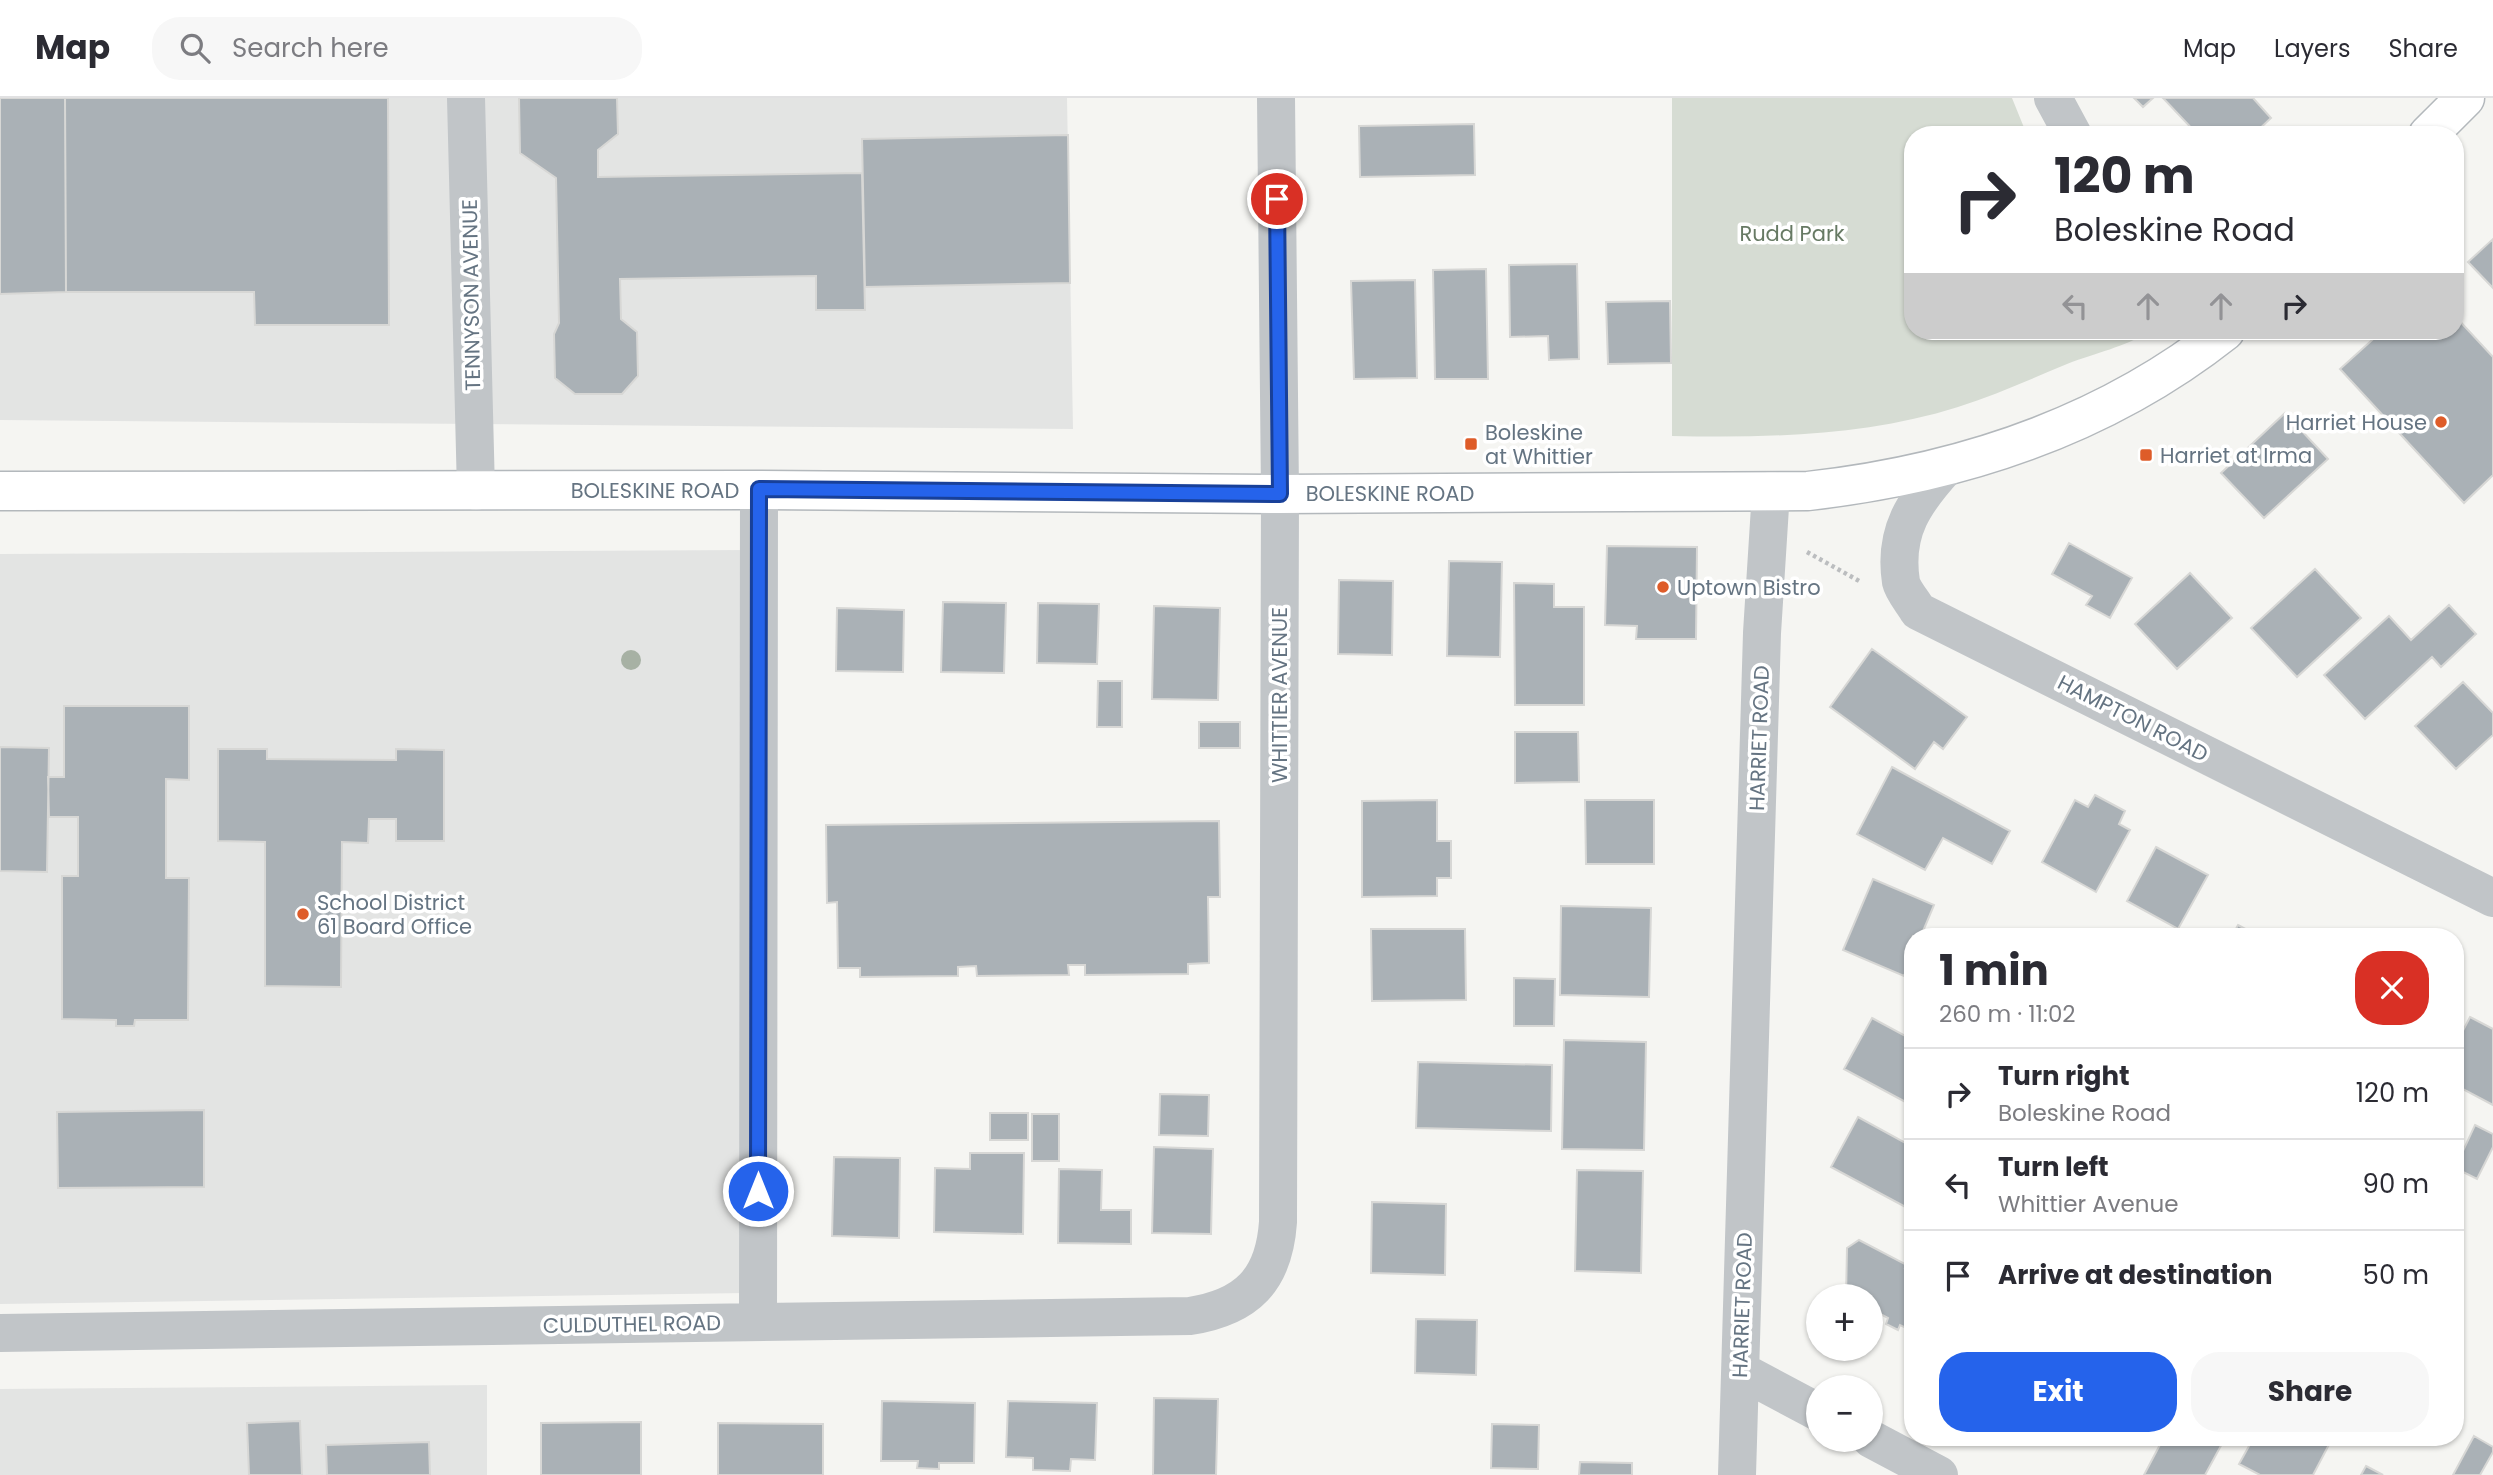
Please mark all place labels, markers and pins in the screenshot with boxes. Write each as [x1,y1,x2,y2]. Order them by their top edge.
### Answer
pin [1247,169,1307,229]
place label: Harriet House [2286,408,2427,437]
marker: Harriet House [2433,414,2449,430]
place label: Boleskine at Whittier [1485,418,1593,471]
marker: Boleskine at Whittier [1463,436,1479,452]
place label: Harriet at Irma [2160,441,2312,470]
marker: Harriet at Irma [2138,447,2154,463]
place label: Uptown Bistro [1677,573,1821,602]
marker: Uptown Bistro [1655,579,1671,595]
place label: School District 61 Board Office [317,888,472,941]
marker: School District 61 Board Office [295,906,311,922]

